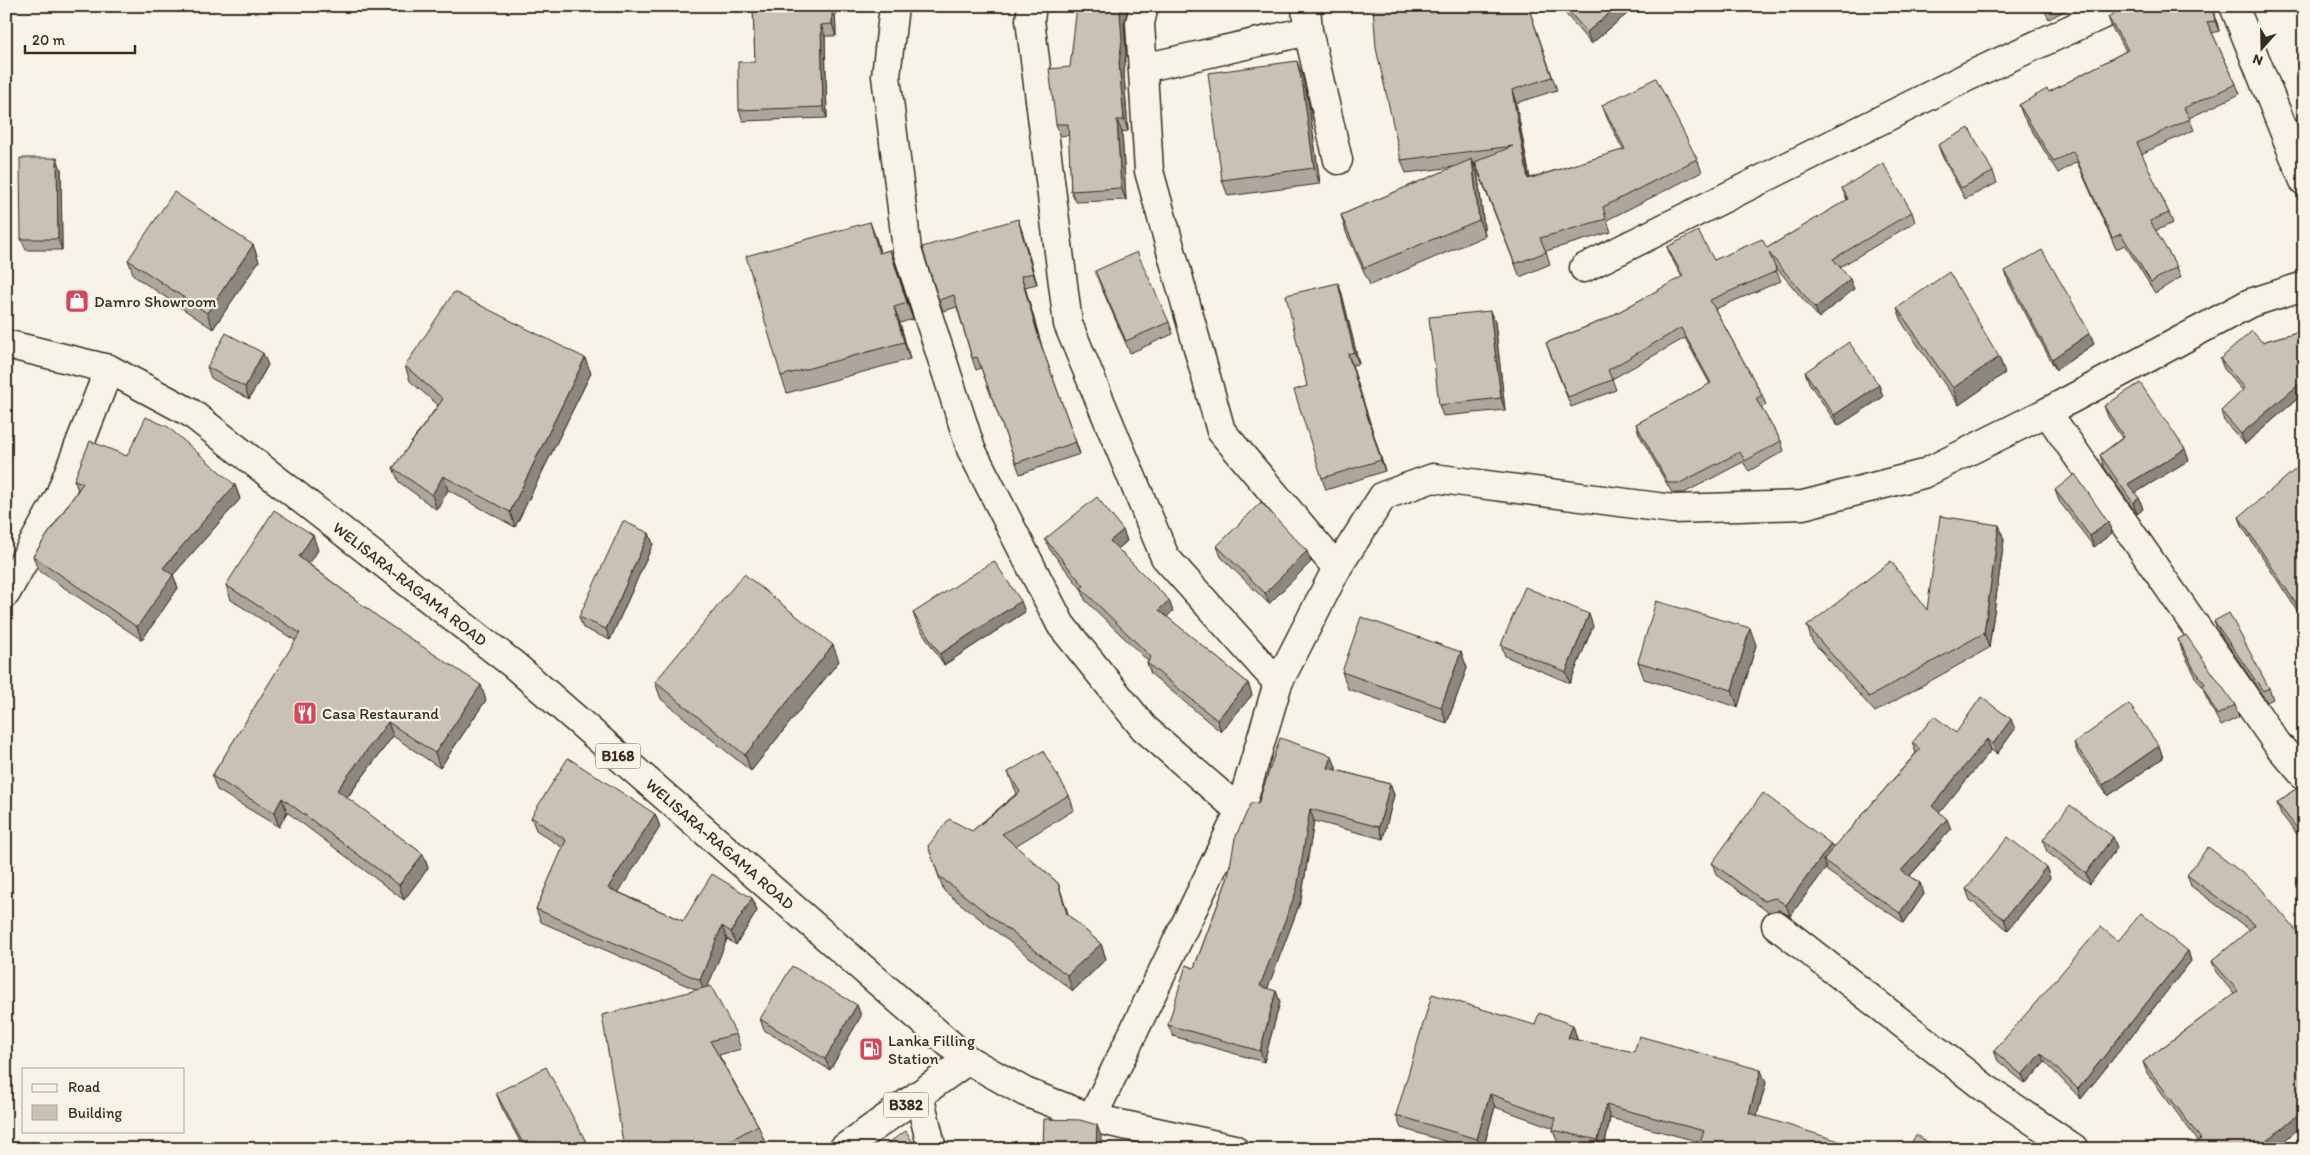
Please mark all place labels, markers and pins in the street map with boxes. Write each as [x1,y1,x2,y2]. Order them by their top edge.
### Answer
shop icon: Damro Showroom [64,288,90,314]
place label: Damro Showroom [94,292,217,311]
restaurant icon: Casa Restaurand [292,700,318,726]
place label: Casa Restaurand [322,704,439,723]
place label: Lanka Filling Station [888,1031,976,1068]
fuel station icon: Lanka Filling Station [858,1036,884,1062]

